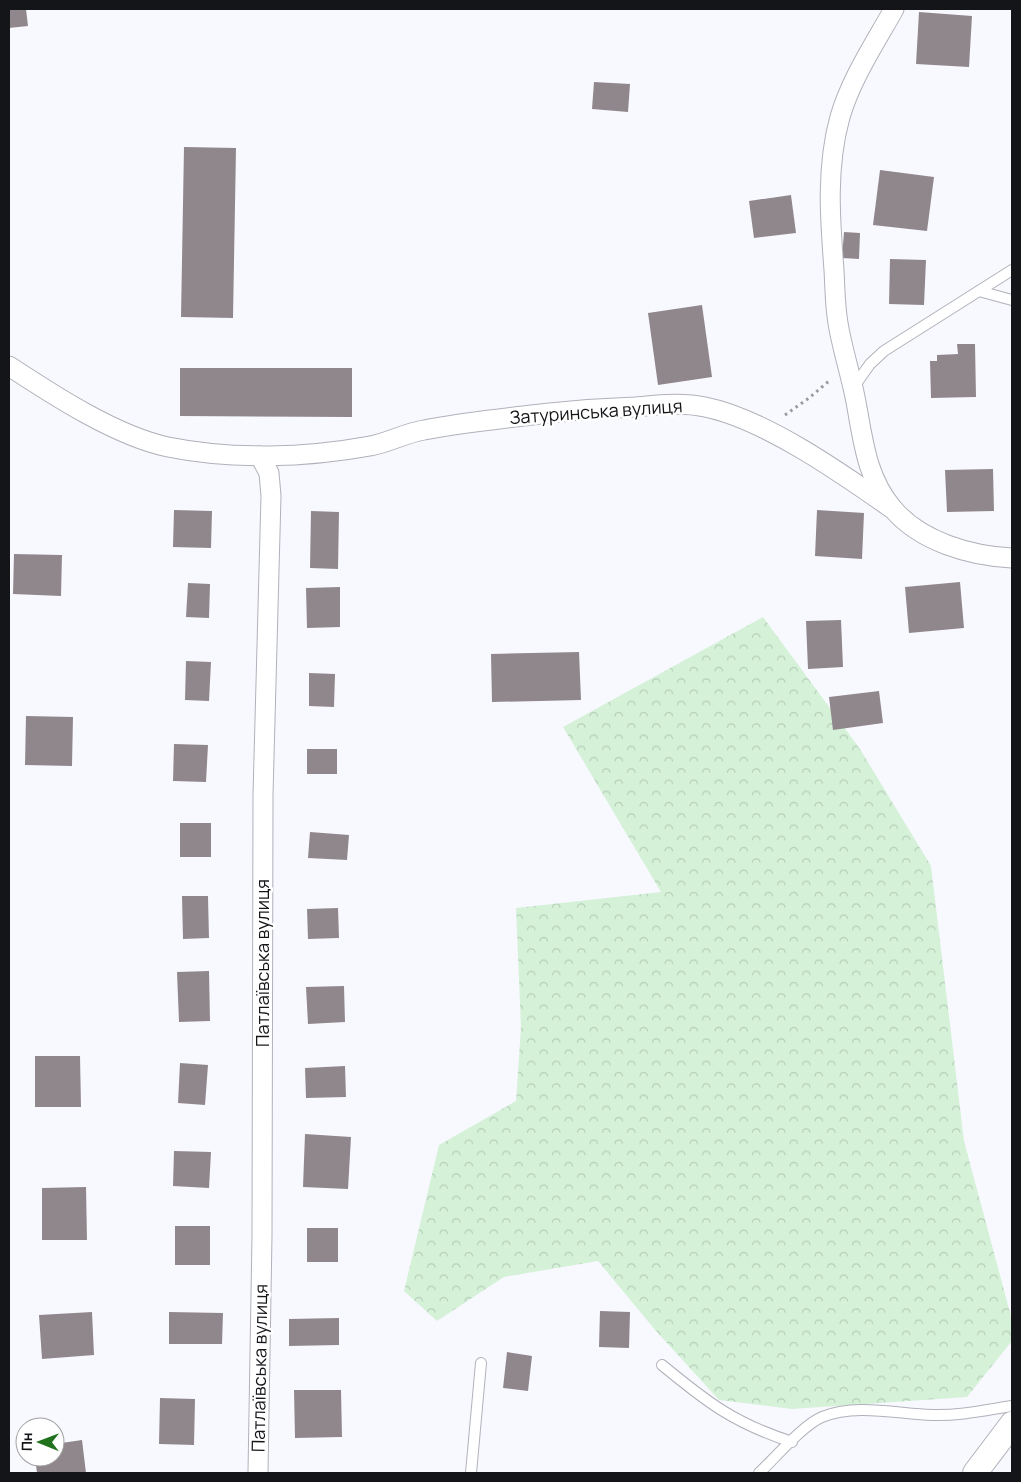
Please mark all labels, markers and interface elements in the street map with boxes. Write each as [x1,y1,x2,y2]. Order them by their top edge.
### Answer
street label: Затуринська вулиця [509,393,683,429]
street label: Патлаївська вулиця [250,879,274,1047]
street label: Патлаївська вулиця [246,1284,272,1452]
north arrow [15,1417,65,1467]
text: Пн [17,1432,36,1451]

